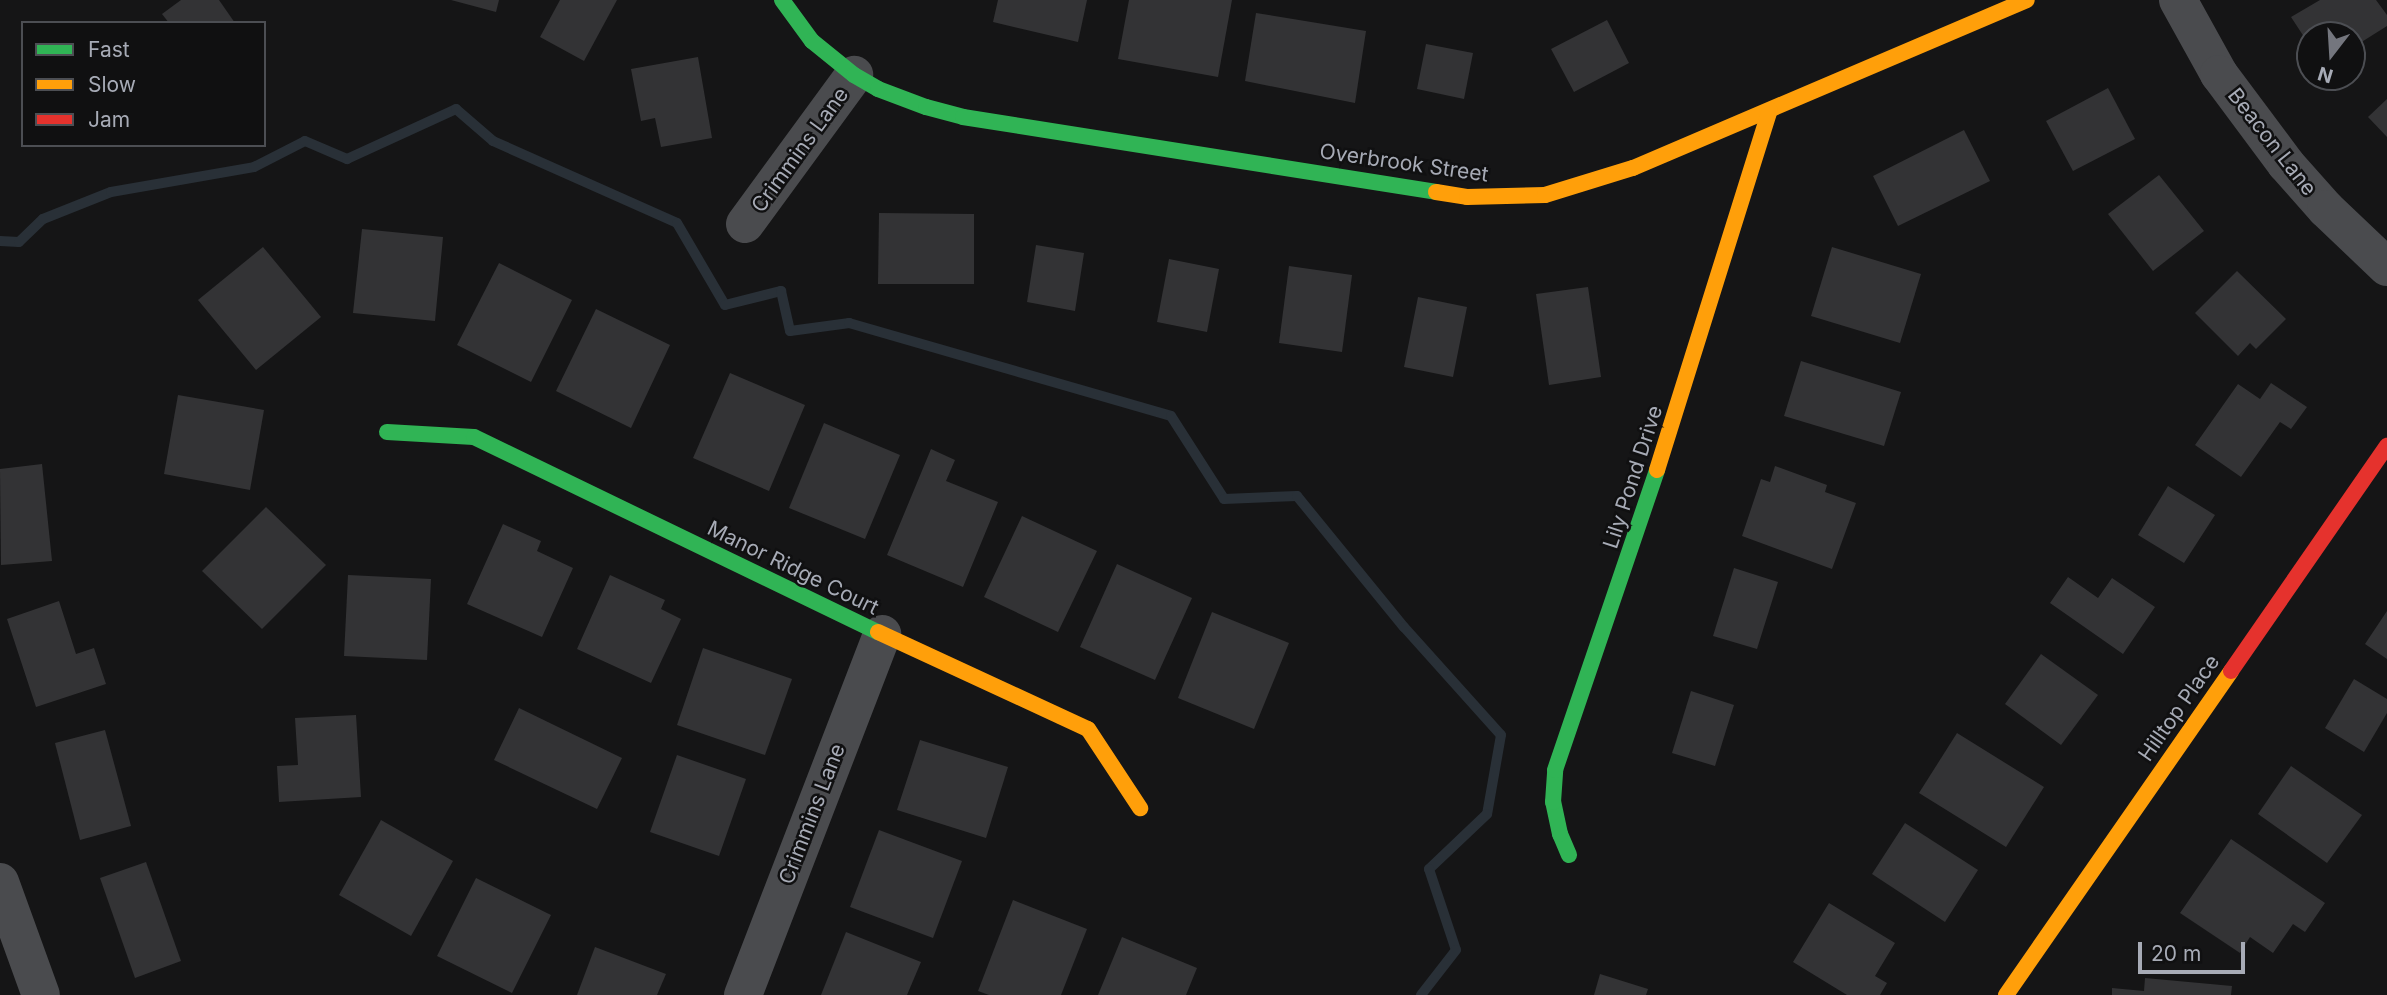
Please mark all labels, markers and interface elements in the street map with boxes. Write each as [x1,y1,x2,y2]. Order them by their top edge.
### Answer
legend [21,21,266,147]
north arrow [2296,21,2366,91]
text: Fast [88,37,130,62]
text: N [2315,62,2336,88]
text: Slow [88,72,136,97]
street label: Crimmins Lane [746,83,854,217]
street label: Beacon Lane [2222,83,2322,201]
text: Jam [88,107,130,132]
street label: Overbrook Street [1318,139,1490,187]
street label: Lily Pond Drive [1598,402,1668,552]
street label: Manor Ridge Court [703,516,883,620]
street label: Hilltop Place [2133,650,2225,766]
street label: Crimmins Lane [774,740,850,888]
scale bar [2142,928,2249,972]
text: 20 m [2151,941,2201,966]

